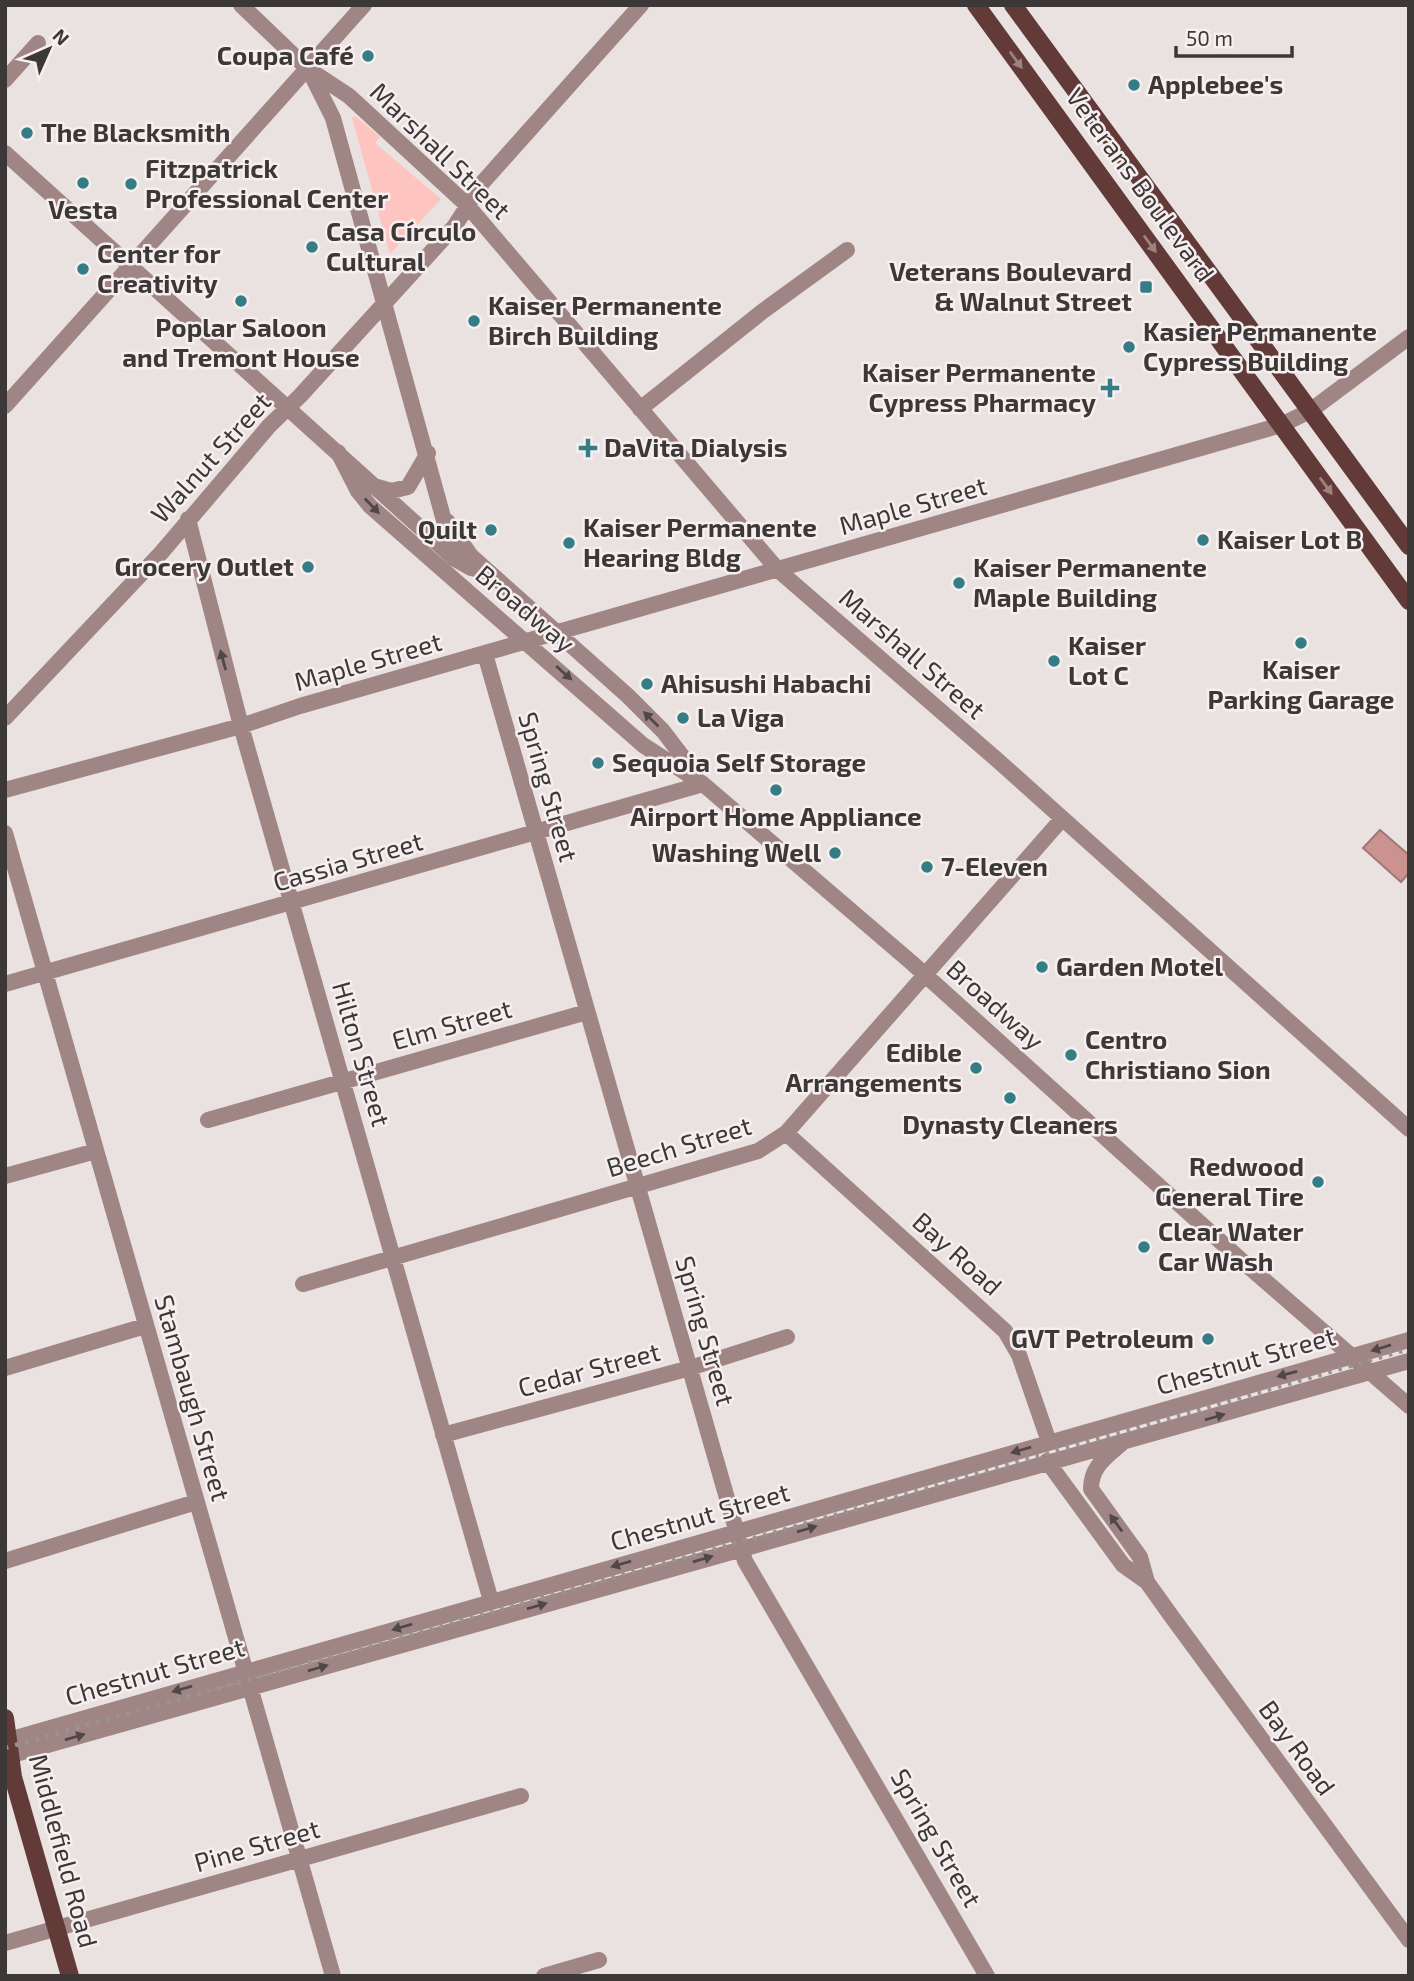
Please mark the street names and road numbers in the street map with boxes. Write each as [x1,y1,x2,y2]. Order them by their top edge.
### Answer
street label: Marshall Street [364,75,518,225]
street label: Veterans Boulevard [1061,81,1222,287]
street label: Walnut Street [143,386,276,528]
street label: Maple Street [835,469,990,540]
street label: Broadway [470,558,582,658]
street label: Marshall Street [834,581,992,725]
street label: Maple Street [290,625,445,696]
street label: Spring Street [513,708,586,865]
street label: Cassia Street [269,824,426,897]
street label: Broadway [941,952,1051,1056]
street label: Hilton Street [327,978,398,1130]
street label: Elm Street [388,992,515,1055]
street label: Beech Street [602,1109,755,1182]
street label: Bay Road [907,1205,1009,1301]
street label: Spring Street [670,1252,743,1409]
street label: Stambaugh Street [149,1291,238,1504]
street label: Chestnut Street [1152,1319,1339,1400]
street label: Cedar Street [514,1335,663,1402]
street label: Chestnut Street [606,1475,793,1556]
street label: Chestnut Street [61,1630,248,1711]
street label: Bay Road [1254,1694,1343,1800]
street label: Middlefield Road [24,1751,105,1951]
street label: Spring Street [885,1763,989,1912]
street label: Pine Street [190,1812,323,1877]

